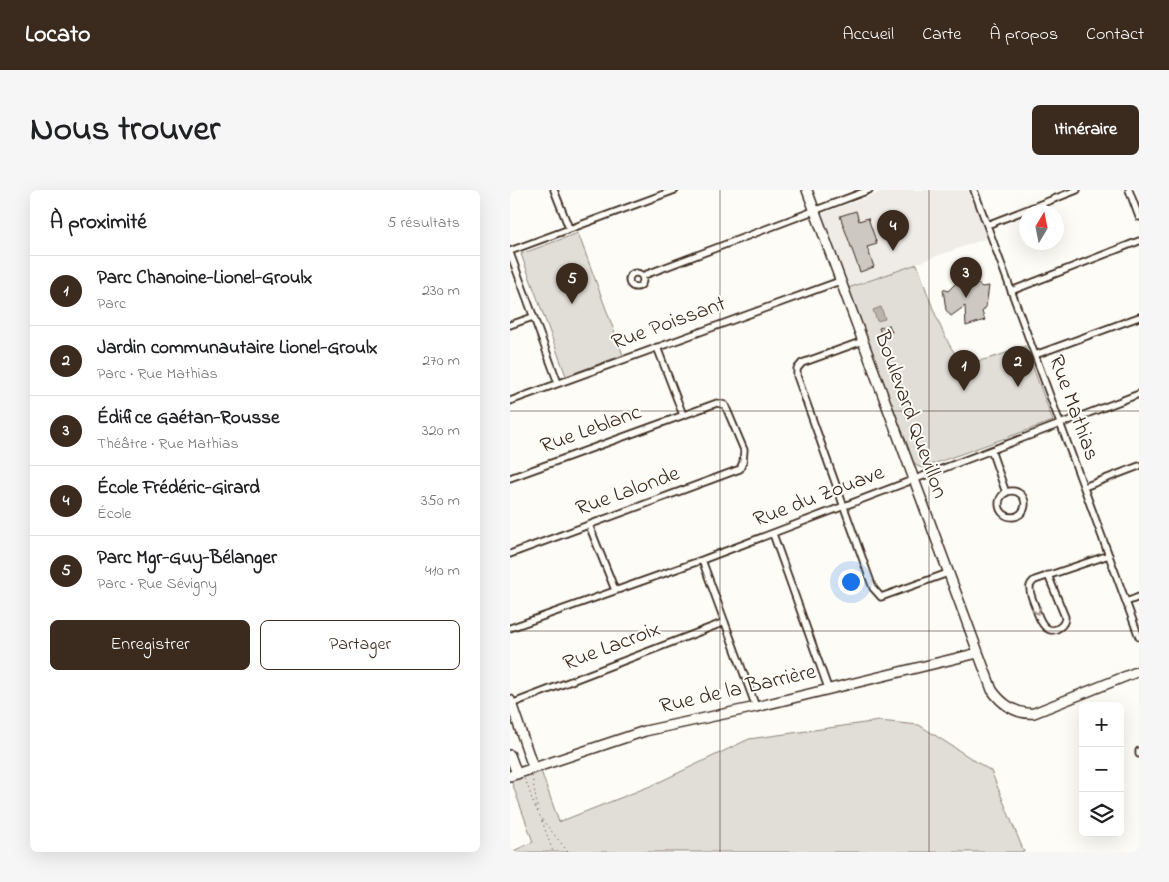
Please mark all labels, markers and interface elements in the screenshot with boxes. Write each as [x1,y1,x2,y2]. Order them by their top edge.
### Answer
text: Locato [25,18,91,53]
text: Accueil [842,22,894,48]
text: Carte [922,22,961,48]
text: À propos [989,22,1058,48]
text: Contact [1086,22,1144,48]
text: Nous trouver [30,105,220,156]
button: Itinéraire [1032,105,1139,155]
north arrow [1019,205,1064,250]
text: À proximité [50,208,147,238]
pin: 4 [877,210,909,251]
text: 5 résultats [387,211,460,235]
pin: 3 [950,257,982,298]
pin: 5 [556,263,588,304]
text: Parc Chanoine-Lionel-Groulx [97,265,312,292]
text: 1 [63,279,69,303]
text: 230 m [422,279,460,303]
street label: Rue Poissant [607,288,731,359]
text: Parc [97,292,126,316]
street label: Boulevard Quevillon [865,326,955,503]
text: Jardin communautaire Lionel-Groulx [97,335,378,362]
pin: 2 [1002,346,1034,387]
text: 2 [62,349,70,373]
text: 270 m [422,349,460,373]
pin: 1 [948,350,980,391]
street label: Rue Mathias [1039,351,1107,465]
text: Parc · Rue Mathias [97,362,218,386]
street label: Rue Leblanc [536,397,646,463]
text: Édifice Gaétan-Rousse [97,405,279,432]
text: 3 [63,419,69,443]
text: 320 m [422,419,460,443]
text: Théâtre · Rue Mathias [97,432,239,456]
street label: Rue du Zouave [749,457,889,537]
street label: Rue Lalonde [572,458,684,526]
text: École Frédéric-Girard [97,475,260,502]
text: 4 [63,489,69,513]
text: 350 m [421,489,460,513]
text: École [97,502,132,526]
text: Parc Mgr-Guy-Bélanger [97,545,277,572]
text: 5 [61,559,71,583]
text: 410 m [425,559,460,583]
your location [838,569,864,595]
text: Parc · Rue Sévigny [97,572,217,596]
one-way arrow [1031,607,1041,615]
street label: Rue Lacroix [559,614,665,680]
button: Enregistrer [50,620,250,670]
button: Partager [260,620,460,670]
street label: Rue de la Barrière [657,656,820,724]
map controls [1079,702,1124,837]
button: + [1079,702,1124,747]
button: − [1079,747,1124,792]
button: layers [1079,792,1124,837]

